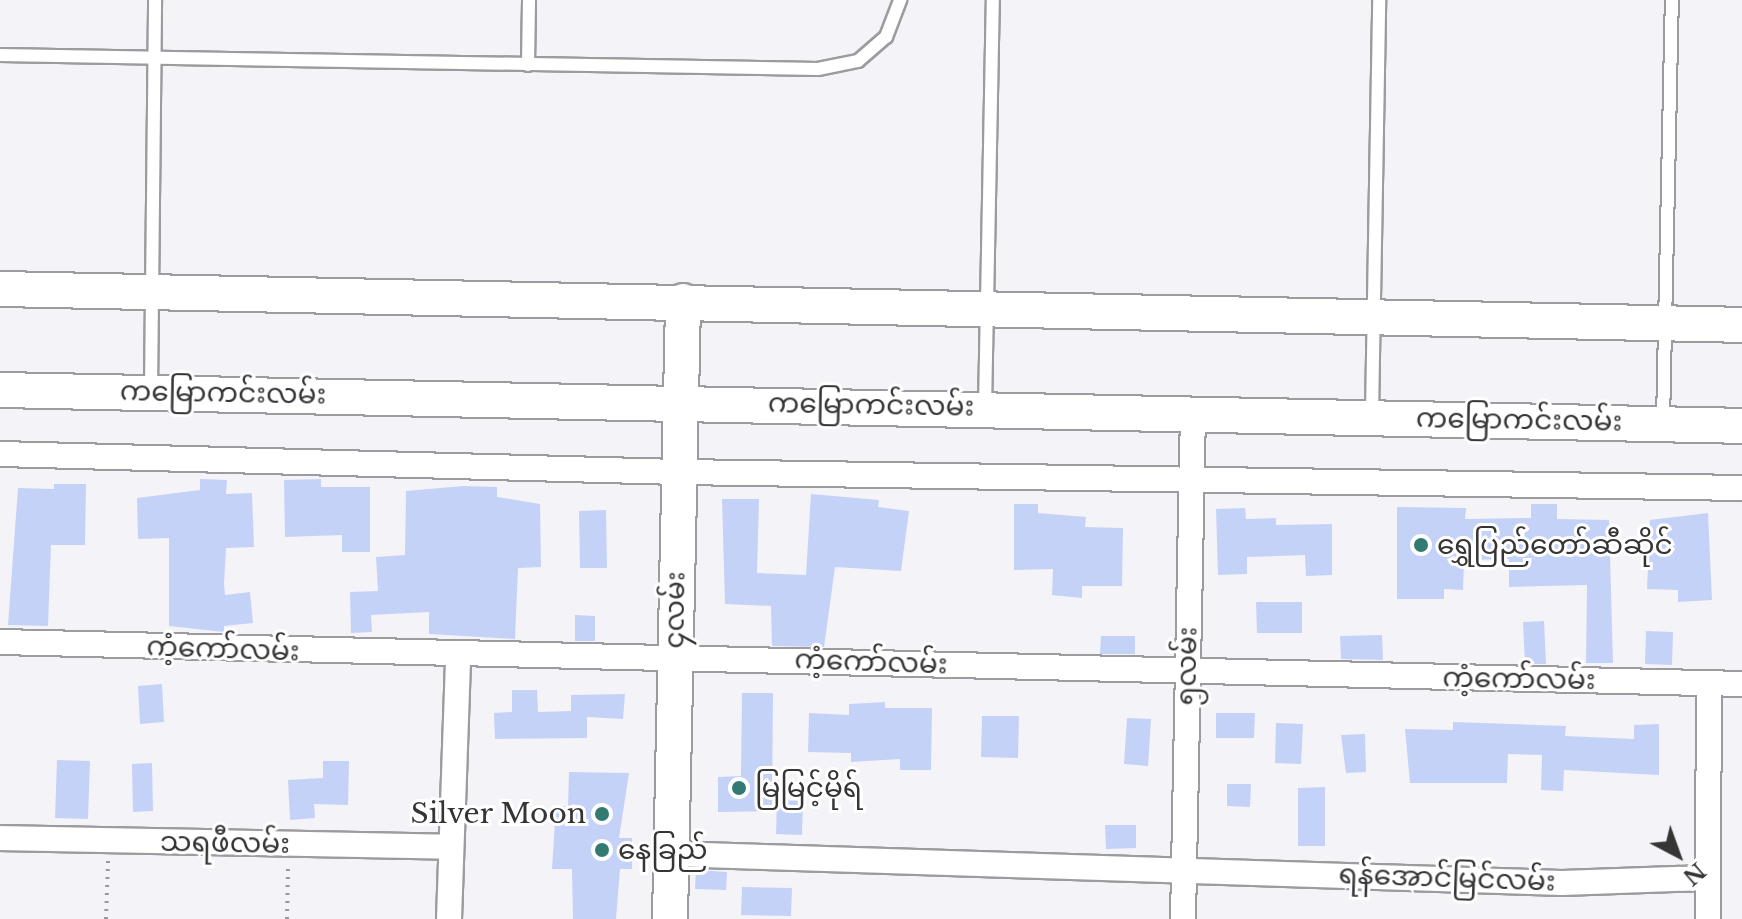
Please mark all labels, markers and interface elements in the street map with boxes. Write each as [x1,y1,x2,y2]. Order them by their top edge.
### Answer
street label: ကမြောကင်းလမ်း [120,374,326,412]
street label: ကမြောကင်းလမ်း [768,386,974,424]
street label: ကမြောကင်းလမ်း [1416,401,1622,439]
place label: ရွှေပြည်တော်ဆီဆိုင် [1437,528,1673,562]
marker: ရွှေပြည်တော်ဆီဆိုင် [1412,536,1430,554]
street label: ၄လမ်း [658,571,692,649]
street label: ၅လမ်း [1170,626,1204,706]
street label: ကံ့ကော်လမ်း [146,630,300,668]
street label: ကံ့ကော်လမ်း [794,643,948,681]
street label: ကံ့ကော်လမ်း [1442,661,1596,697]
place label: မြမြင့်မိုရ် [755,771,862,805]
marker: မြမြင့်မိုရ် [730,779,748,797]
place label: Silver Moon [410,797,586,831]
marker: Silver Moon [593,805,611,823]
north arrow [1638,815,1718,895]
street label: သရဖီလမ်း [160,825,290,861]
place label: နေခြည် [618,833,708,867]
marker: နေခြည် [593,841,611,859]
street label: ရန်အောင်မြင်လမ်း [1338,857,1556,899]
text: N [1677,857,1711,890]

